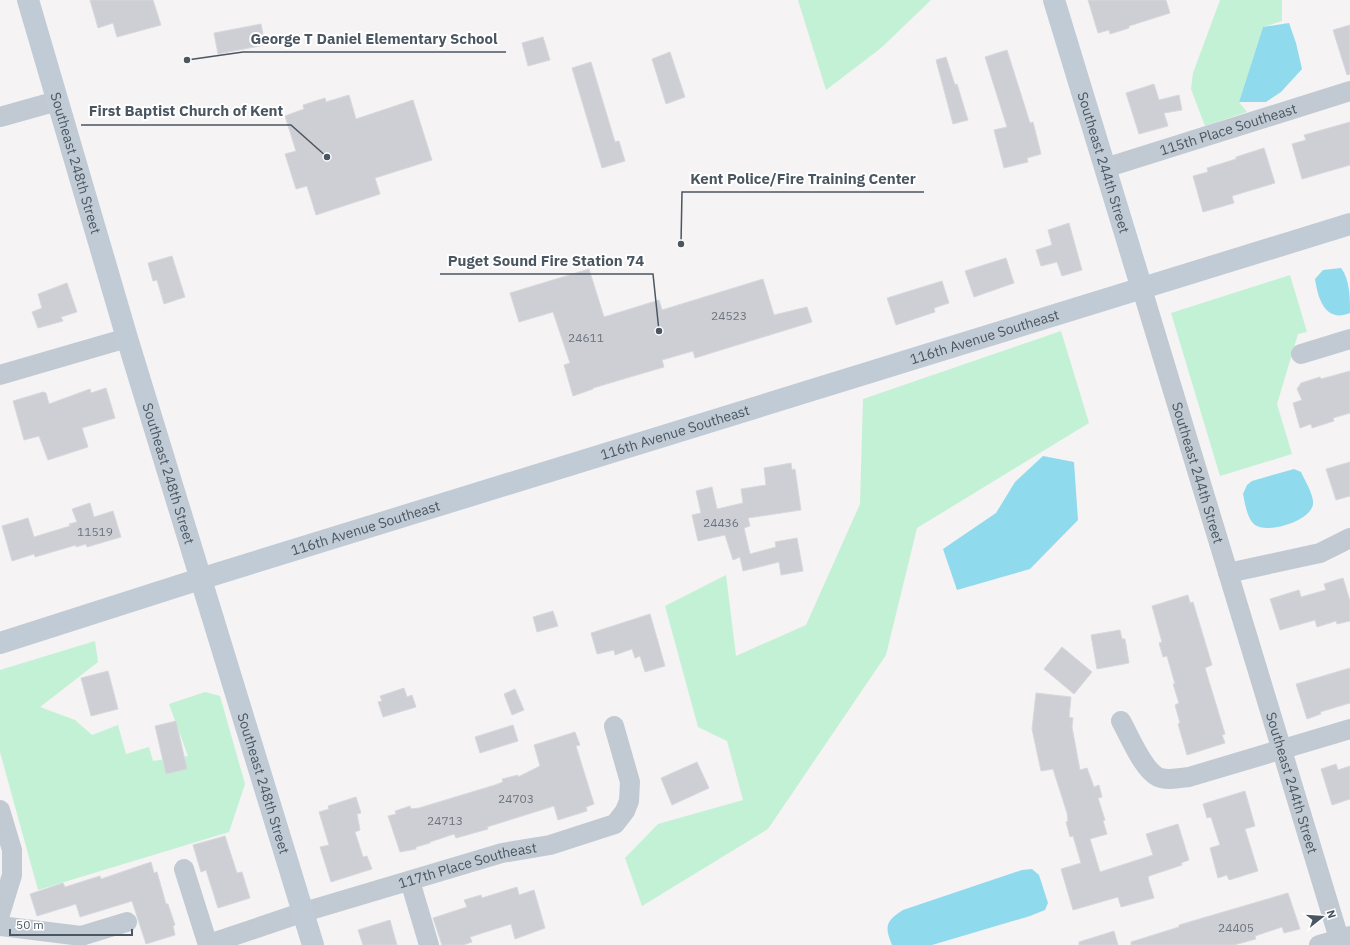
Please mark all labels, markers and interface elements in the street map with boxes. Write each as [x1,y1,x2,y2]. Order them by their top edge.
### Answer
callout: George T Daniel Elementary School [243,25,506,52]
text: George T Daniel Elementary School [250,29,498,48]
street label: Southeast 248th Street [47,90,105,236]
street label: Southeast 244th Street [1074,90,1134,236]
callout: First Baptist Church of Kent [81,98,291,125]
street label: 115th Place Southeast [1157,99,1299,159]
text: First Baptist Church of Kent [89,101,284,120]
callout: Kent Police/Fire Training Center [682,165,924,192]
text: Kent Police/Fire Training Center [690,169,916,188]
callout: Puget Sound Fire Station 74 [440,247,653,274]
text: Puget Sound Fire Station 74 [448,251,644,270]
street label: 116th Avenue Southeast [908,305,1061,368]
house number: 24523 [711,308,747,323]
house number: 24611 [568,330,604,345]
street label: Southeast 244th Street [1168,400,1228,546]
street label: Southeast 248th Street [138,401,199,546]
street label: 116th Avenue Southeast [598,401,752,464]
street label: 116th Avenue Southeast [289,496,442,559]
house number: 24436 [703,515,739,530]
house number: 11519 [77,524,113,539]
street label: Southeast 244th Street [1262,710,1322,856]
street label: Southeast 248th Street [233,711,294,856]
house number: 24703 [498,791,534,806]
house number: 24713 [427,813,463,828]
street label: 117th Place Southeast [396,838,538,892]
north arrow [1302,897,1342,937]
text: N [1324,908,1339,920]
scale bar [10,911,132,937]
text: 50 m [16,917,44,932]
house number: 24405 [1218,920,1254,935]

